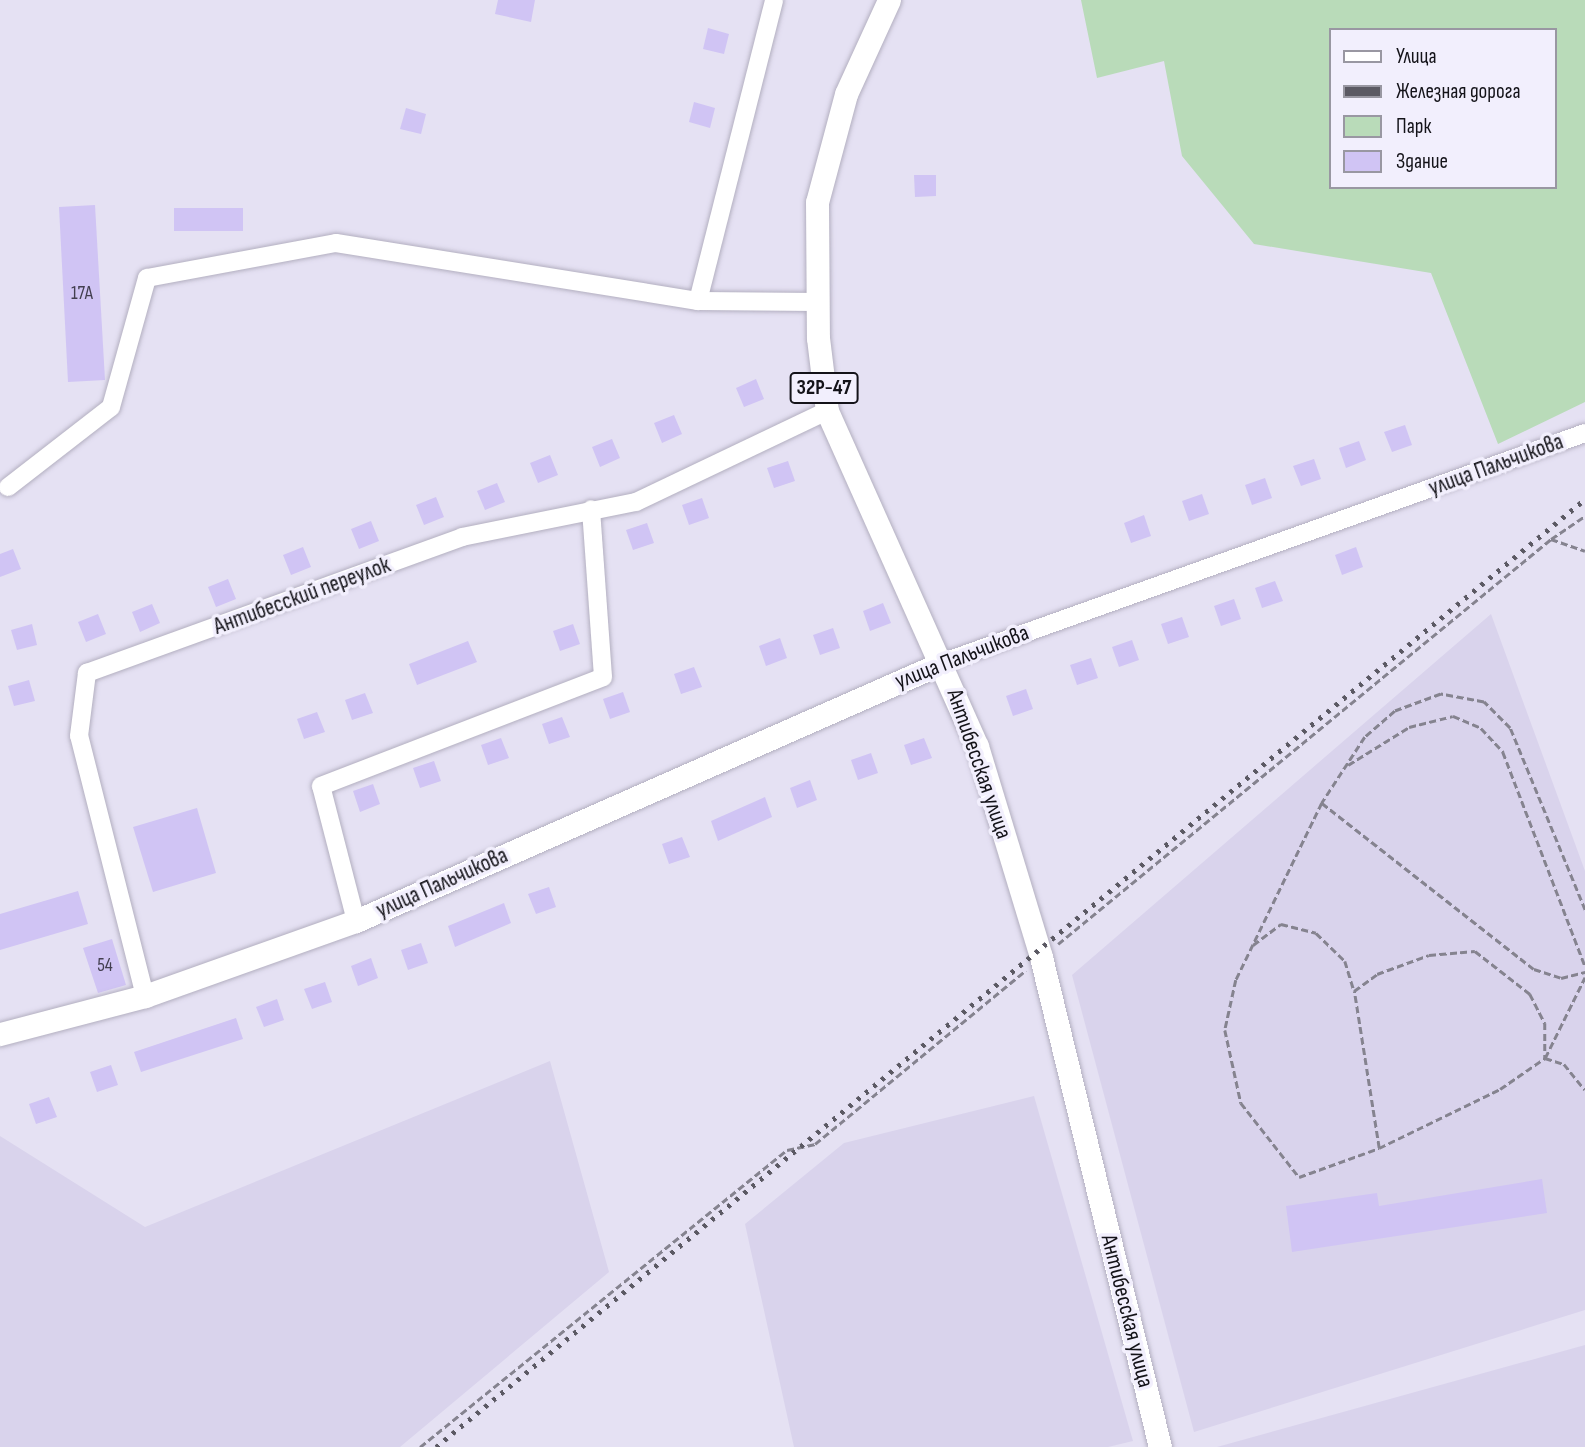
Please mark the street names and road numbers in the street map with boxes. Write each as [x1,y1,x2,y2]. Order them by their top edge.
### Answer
road number: 32Р-47 [789,370,859,406]
street label: улица Пальчикова [1425,428,1567,502]
street label: Антибесский переулок [210,551,394,641]
street label: улица Пальчикова [891,619,1033,695]
street label: Антибесская улица [940,686,1018,842]
street label: улица Пальчикова [372,842,512,924]
street label: Антибесская улица [1095,1232,1159,1390]

